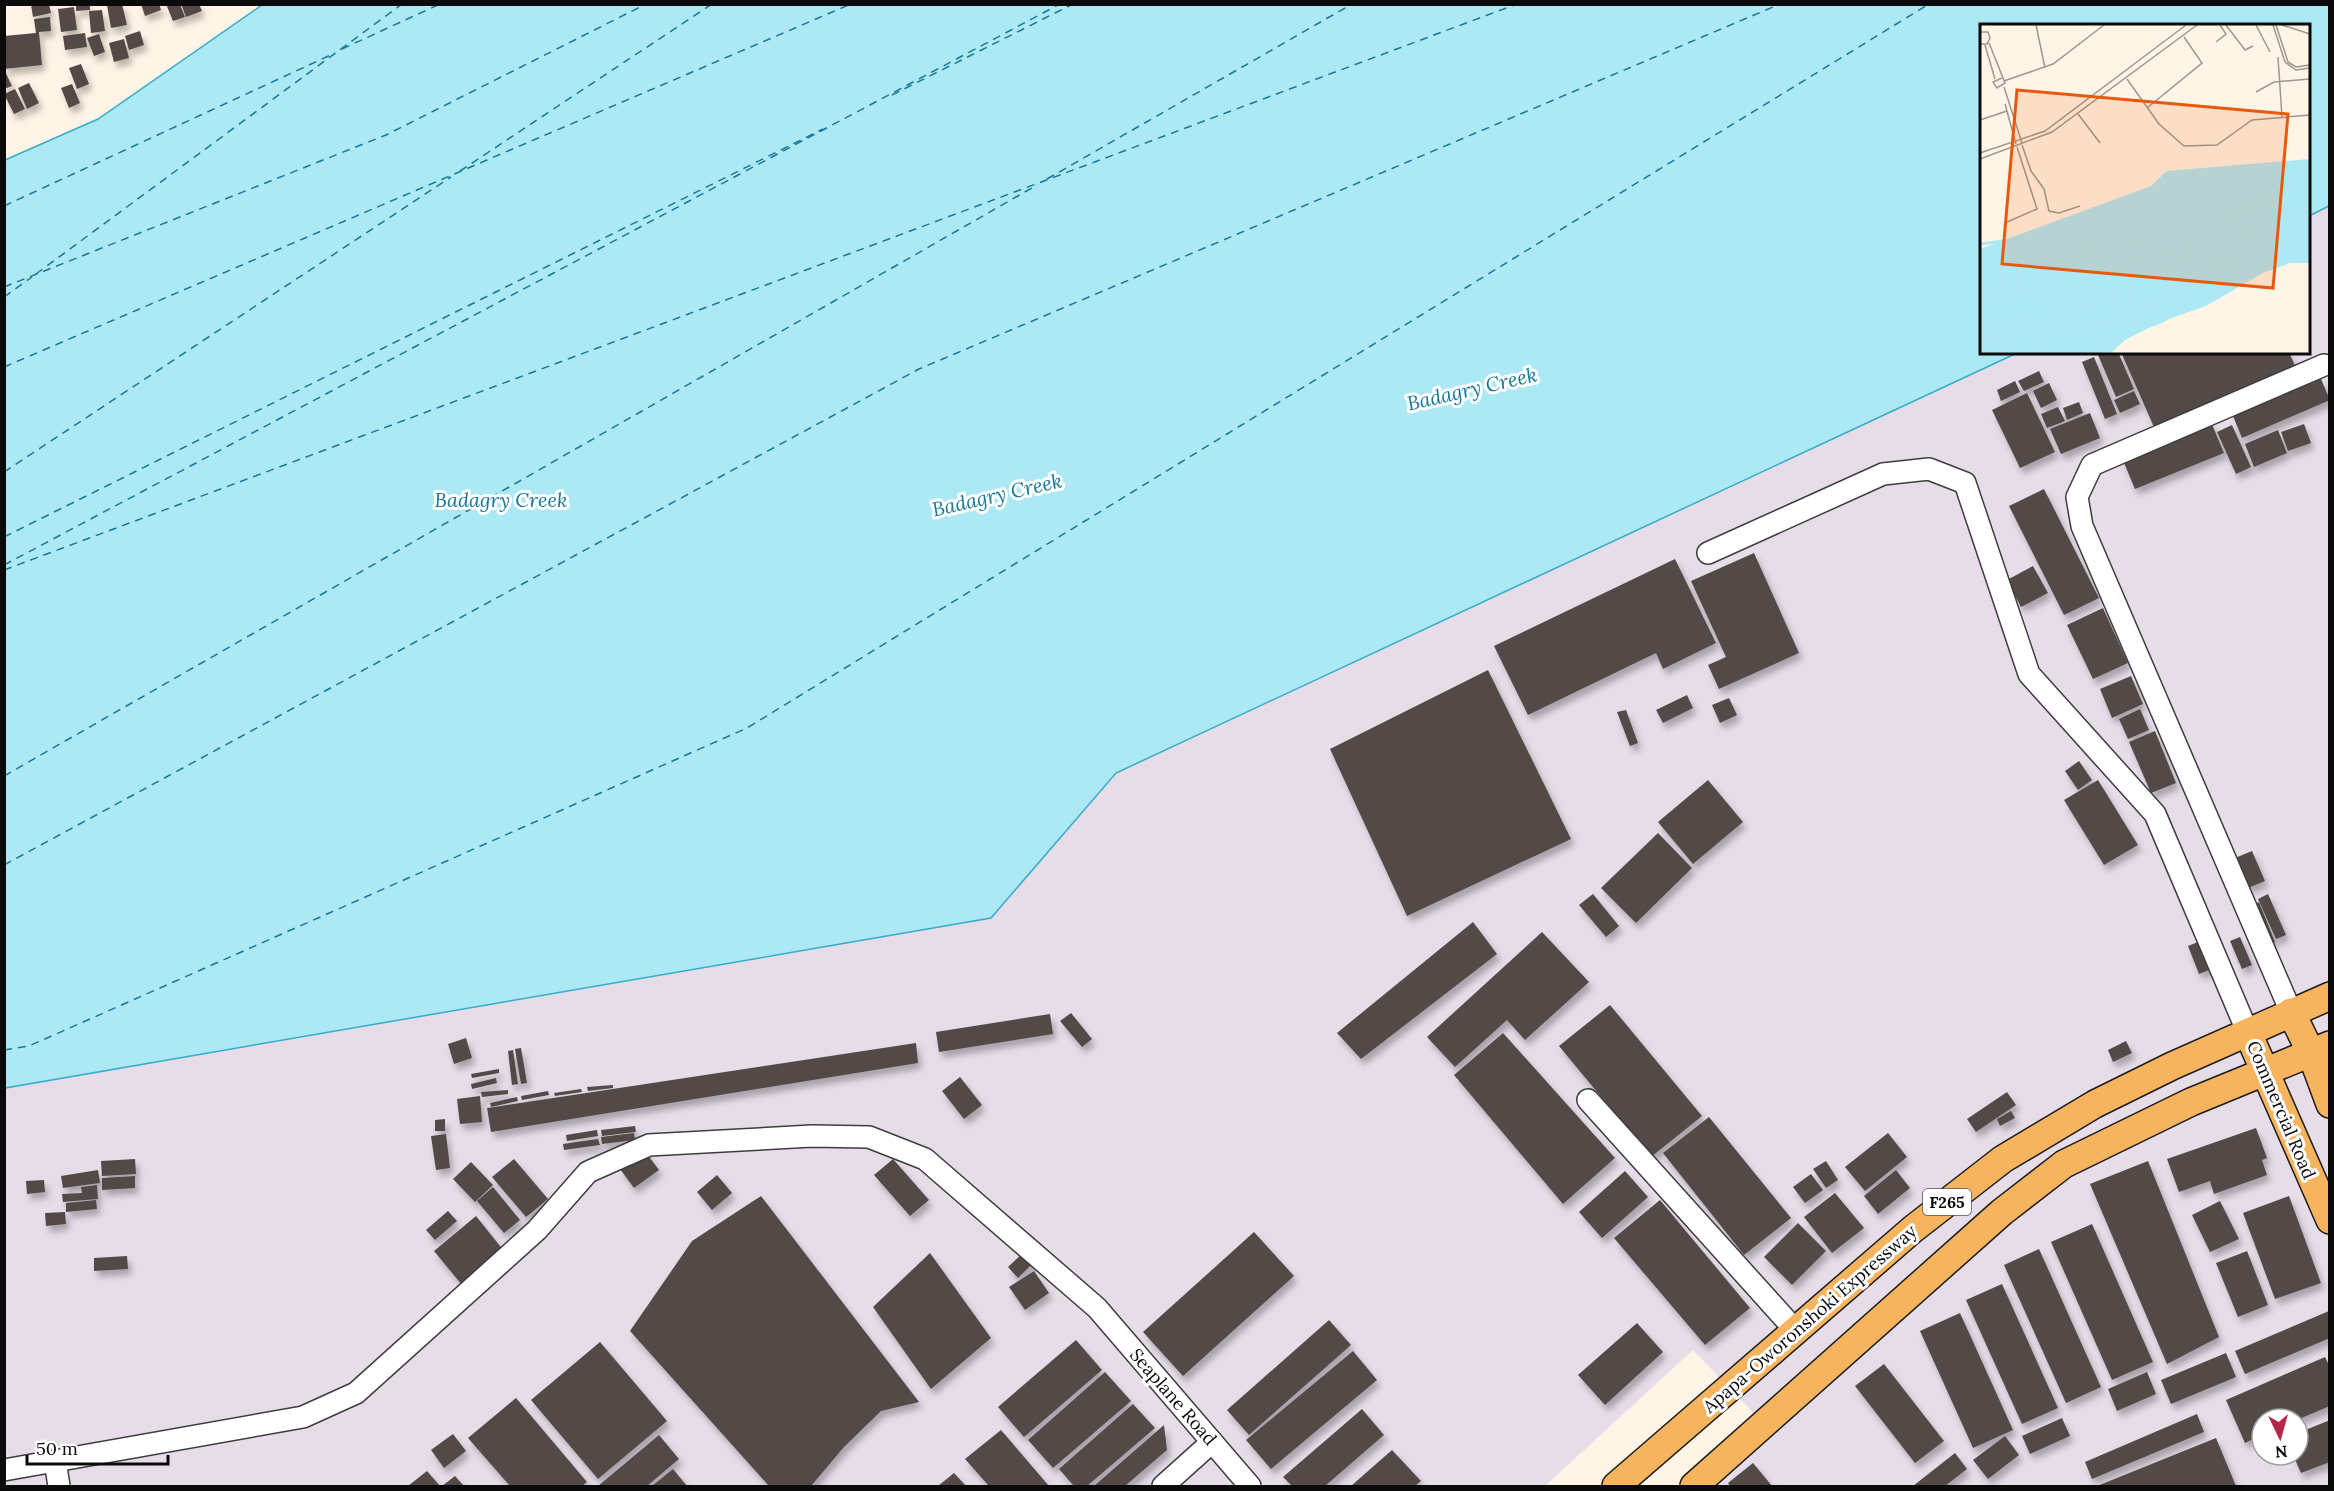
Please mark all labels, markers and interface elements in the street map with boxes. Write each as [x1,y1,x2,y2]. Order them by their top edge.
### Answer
inset map [1980,24,2310,354]
water label: Badagry Creek [1404,361,1539,416]
water label: Badagry Creek [929,467,1064,522]
water label: Badagry Creek [435,487,567,512]
street label: Commercial Road [2242,1037,2321,1183]
road number: F265 [1923,1189,1971,1215]
street label: Apapa-Oworonshoki Expressway [1697,1219,1922,1418]
street label: Seaplane Road [1125,1343,1222,1450]
north arrow [2250,1407,2310,1467]
scale bar [27,1428,168,1466]
text: 50 m [36,1437,78,1460]
text: N [2274,1441,2288,1462]

